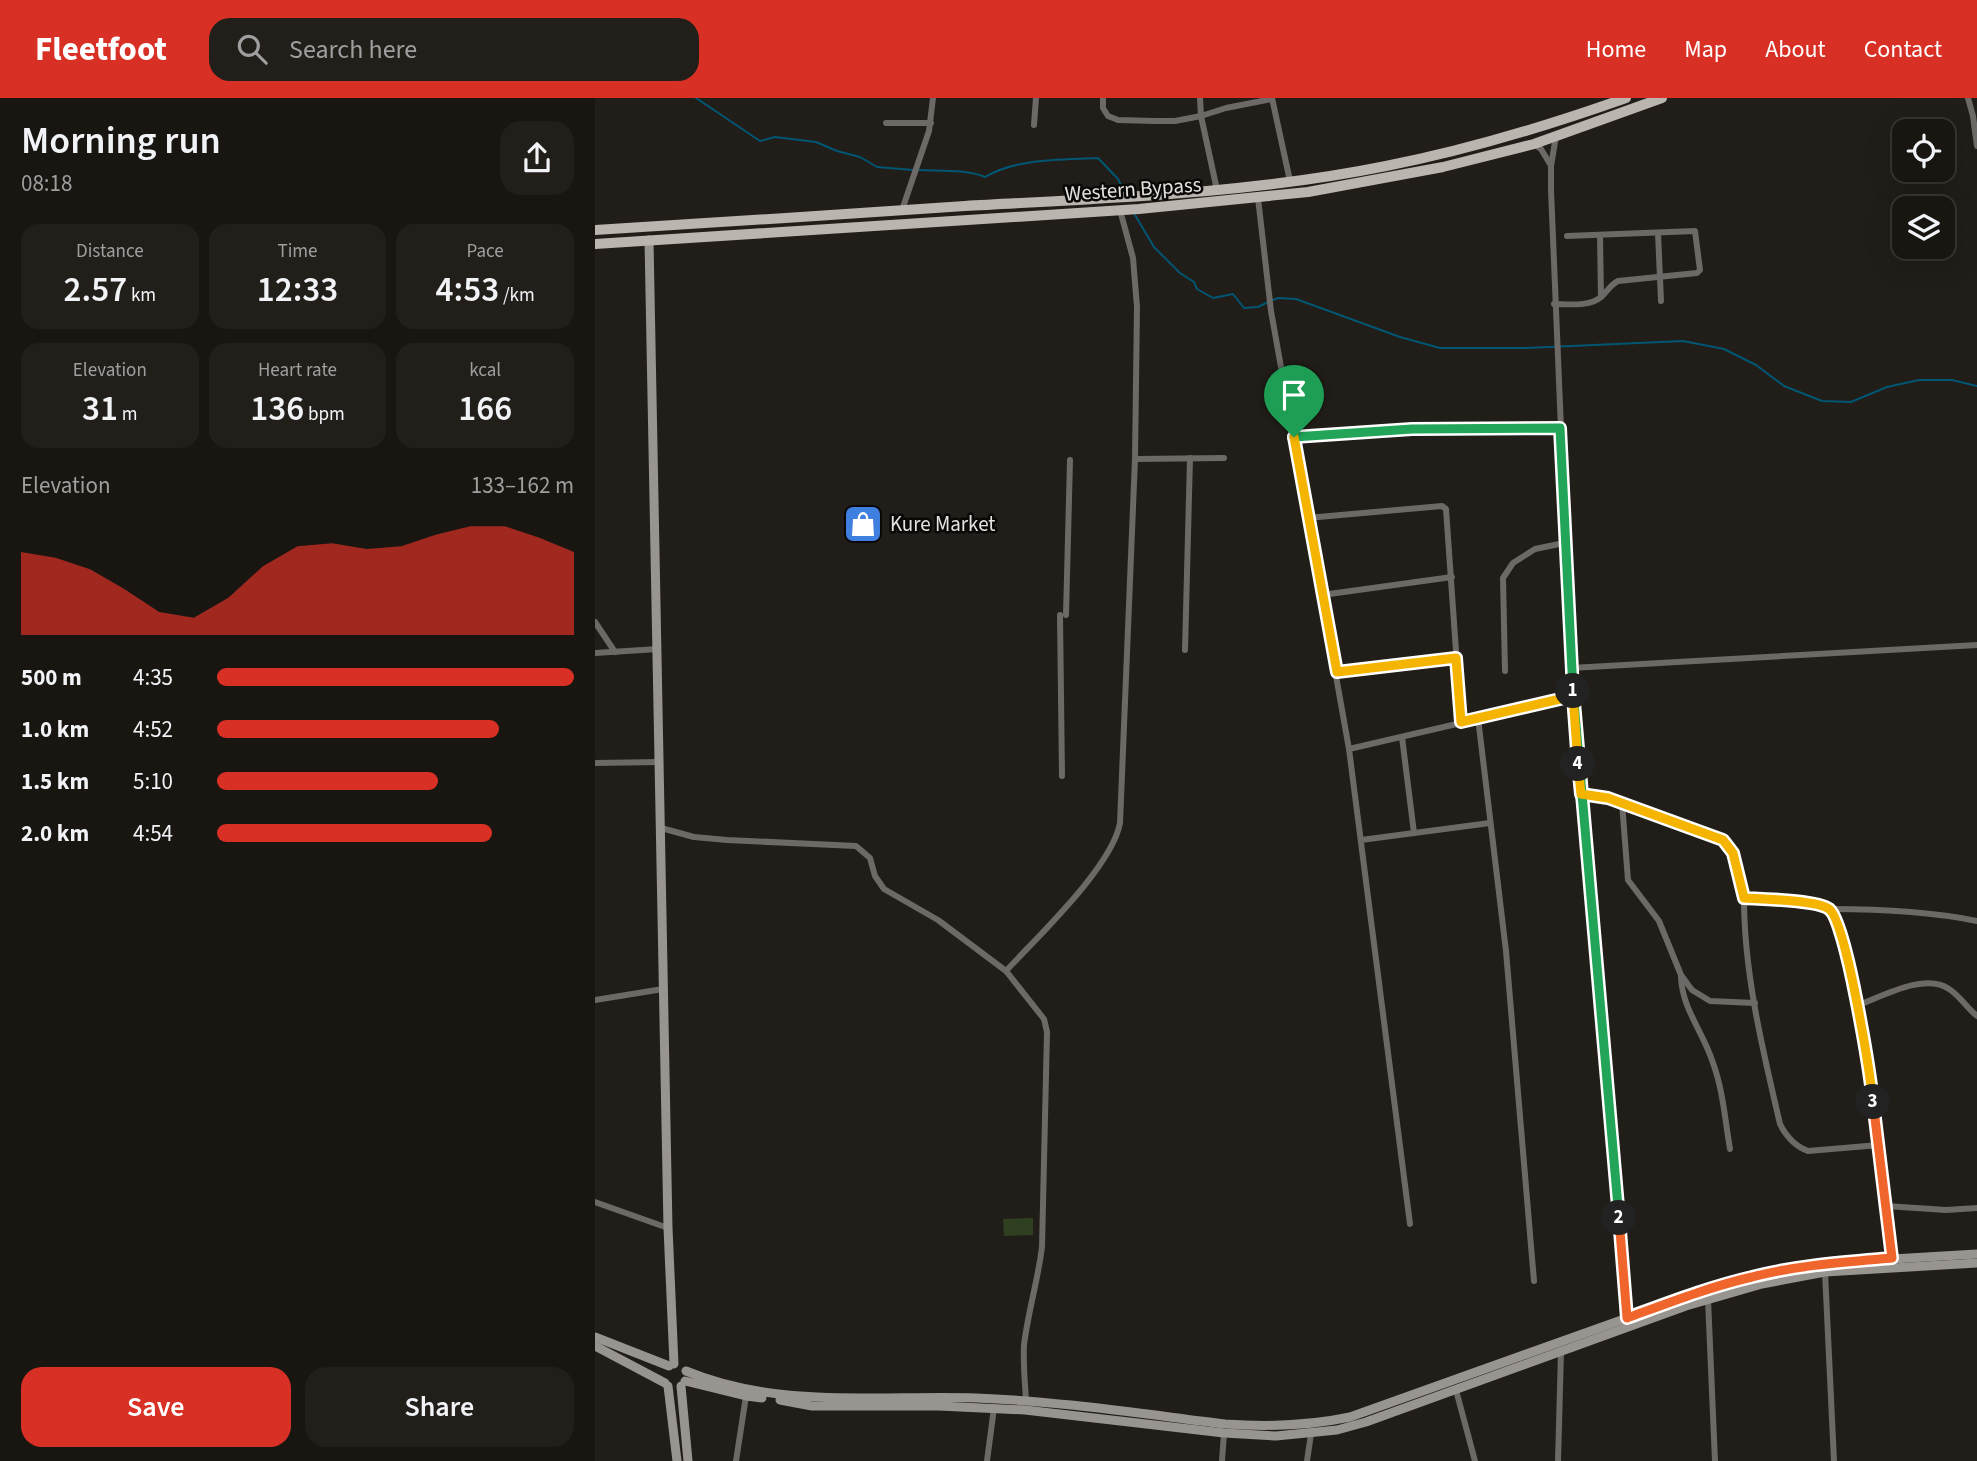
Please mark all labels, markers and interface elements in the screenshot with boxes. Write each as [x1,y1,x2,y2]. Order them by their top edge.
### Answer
search box [209,18,699,81]
text: Fleetfoot [35,26,167,73]
icon: search [233,30,271,68]
text: Search here [289,31,417,68]
text: Home [1586,32,1646,67]
text: Map [1684,32,1727,67]
text: About [1765,32,1826,67]
text: Contact [1864,32,1942,67]
text: Morning run [21,114,221,168]
map controls [1892,119,1955,259]
button: locate [1892,119,1955,182]
button: share [500,121,574,195]
text: 08:18 [21,167,72,200]
street label: Western Bypass [1064,169,1203,209]
button: layers [1892,196,1955,259]
text: Distance [76,238,144,265]
text: Time [277,238,318,265]
text: Pace [467,238,504,265]
text: 2.57 [64,265,127,315]
text: 12:33 [257,265,338,315]
text: 4:53 [436,265,499,315]
text: km [127,282,156,309]
text: /km [499,282,535,309]
text: Elevation [73,357,147,384]
text: Heart rate [258,357,337,384]
text: kcal [469,357,501,384]
pin [1264,365,1324,437]
icon: arrive [1275,376,1313,414]
text: 31 [82,384,118,434]
text: 136 [250,384,304,434]
text: 166 [458,384,512,434]
text: m [118,401,138,428]
text: bpm [304,401,345,428]
text: Elevation [21,469,111,502]
text: 133–162 m [471,469,574,502]
shop icon: Kure Market [842,503,884,545]
place label: Kure Market [890,509,995,539]
text: 500 m [21,661,82,694]
text: 4:35 [133,661,173,694]
pin: 1 [1555,674,1591,708]
text: 1 [1567,677,1578,704]
text: 1.0 km [21,713,89,746]
text: 4:52 [133,713,173,746]
pin: 4 [1560,746,1595,782]
text: 4 [1572,750,1583,777]
text: 1.5 km [21,765,89,798]
text: 5:10 [133,765,173,798]
text: 2.0 km [21,817,89,850]
text: 4:54 [133,817,173,850]
pin: 3 [1855,1084,1891,1119]
text: 3 [1867,1088,1878,1115]
pin: 2 [1601,1200,1637,1236]
text: 2 [1613,1204,1624,1231]
button: Save [21,1367,291,1447]
button: Share [305,1367,574,1447]

